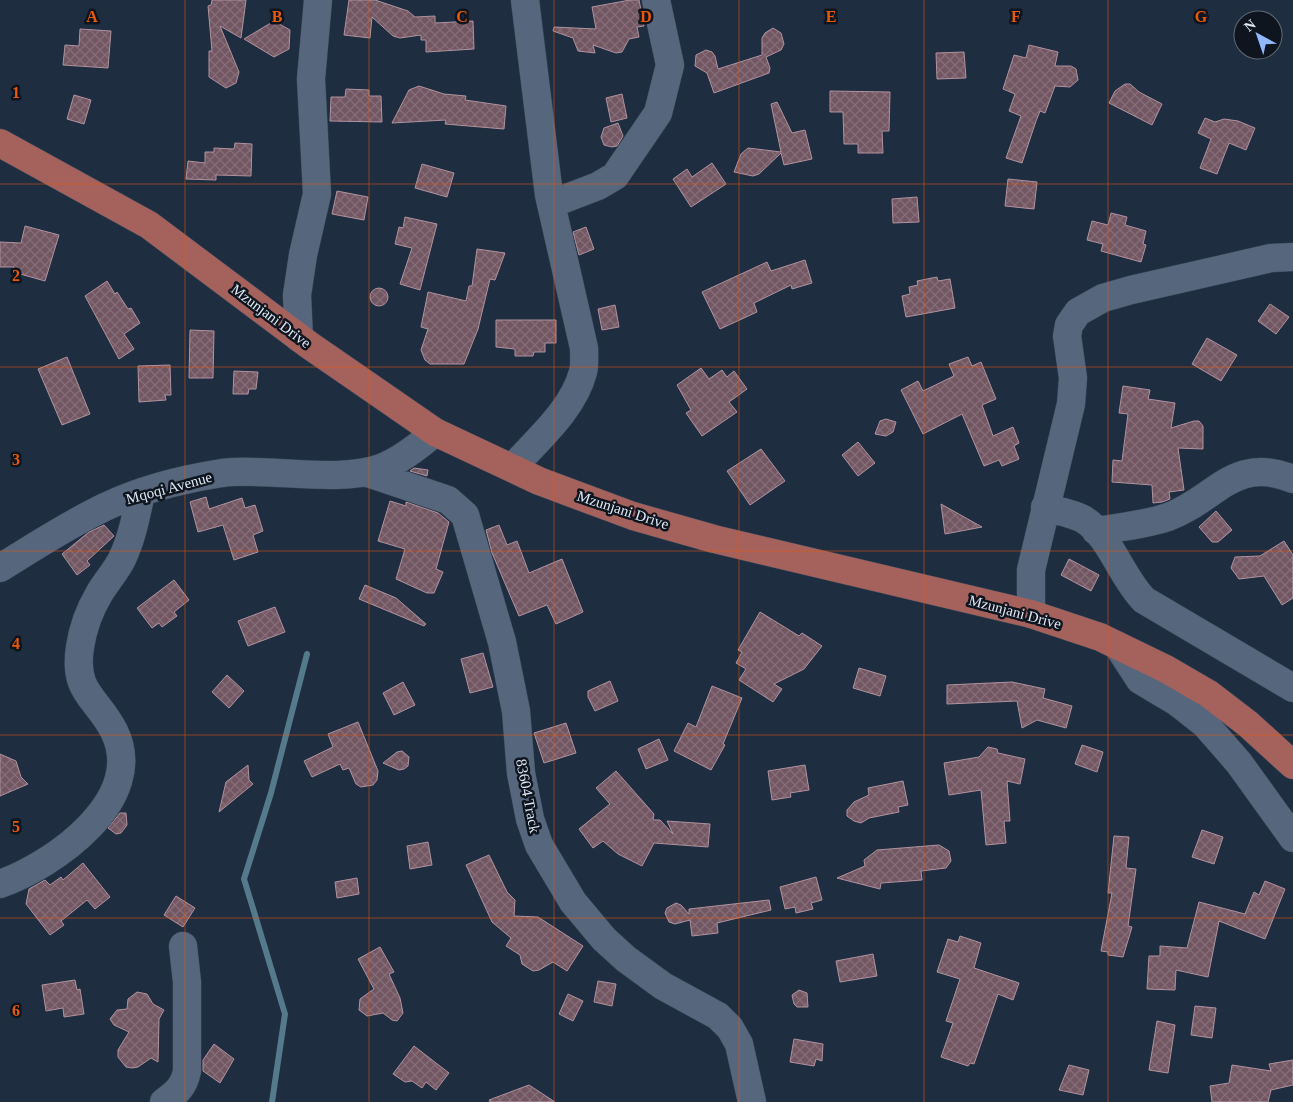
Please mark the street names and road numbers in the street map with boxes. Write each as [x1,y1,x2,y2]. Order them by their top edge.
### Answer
street label: Mzunjani Drive [228,281,314,351]
street label: Mqoqi Avenue [124,469,214,507]
street label: Mzunjani Drive [575,488,671,532]
street label: Mzunjani Drive [967,592,1063,632]
street label: 83604 Track [513,757,543,835]

